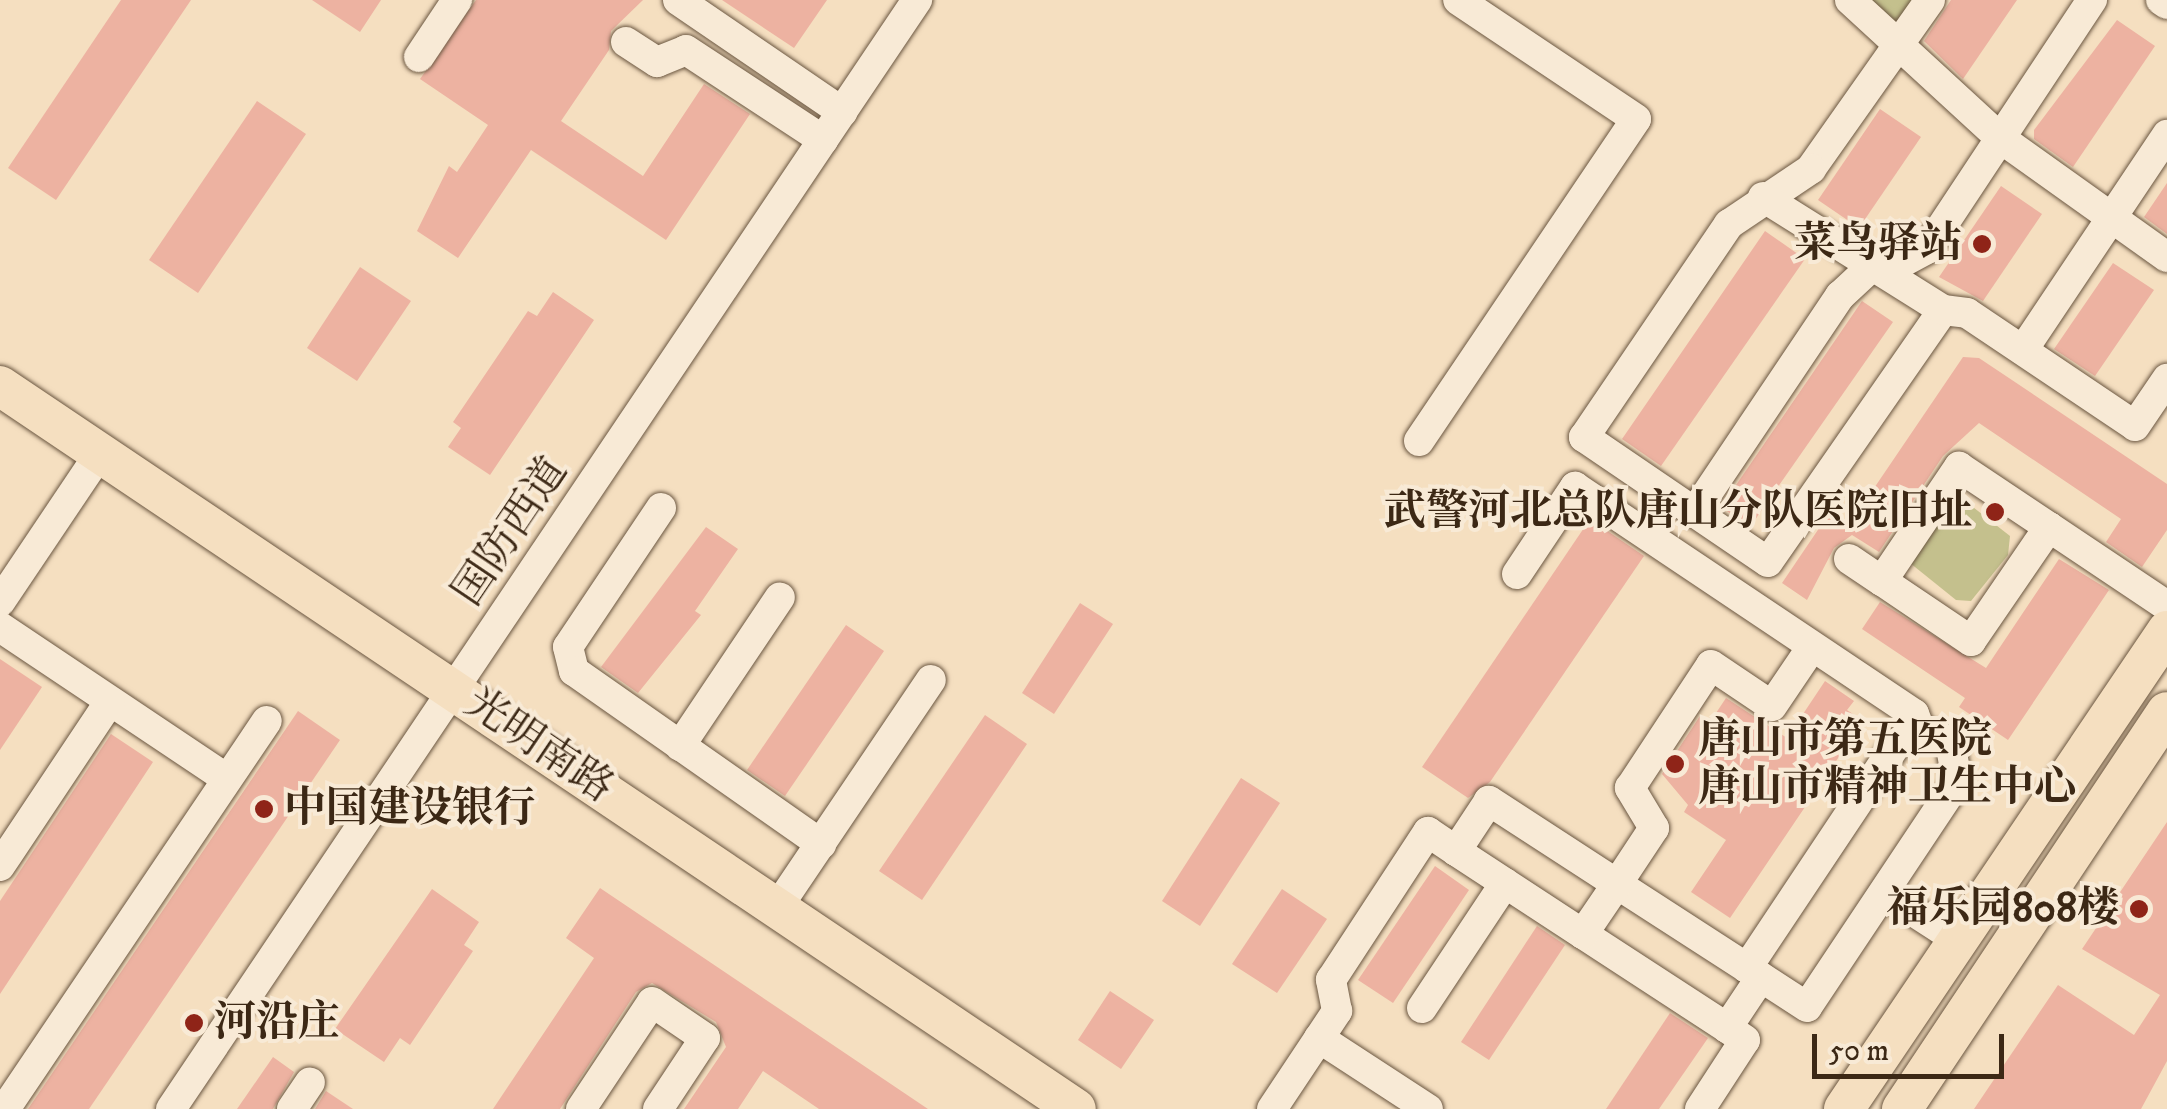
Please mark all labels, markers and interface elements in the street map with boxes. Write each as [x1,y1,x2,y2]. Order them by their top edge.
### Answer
place label: 菜鸟驿站 [1794,219,1962,269]
marker: 菜鸟驿站 [1971,233,1993,255]
street label: 国防西道 [443,448,579,616]
place label: 武警河北总队唐山分队医院旧址 [1384,487,1972,537]
marker: 武警河北总队唐山分队医院旧址 [1982,499,2008,525]
street label: 光明南路 [455,678,623,814]
place label: 唐山市第五医院 唐山市精神卫生中心 [1698,715,2076,814]
marker: 唐山市第五医院 唐山市精神卫生中心 [1662,751,1688,777]
place label: 中国建设银行 [284,784,536,834]
marker: 中国建设银行 [253,798,275,820]
place label: 福乐园808楼 [1886,884,2119,934]
marker: 福乐园808楼 [2128,898,2150,920]
place label: 河沿庄 [214,998,340,1048]
marker: 河沿庄 [183,1012,205,1034]
scale bar [1817,1014,2010,1076]
text: 50 m [1829,1033,1889,1070]

